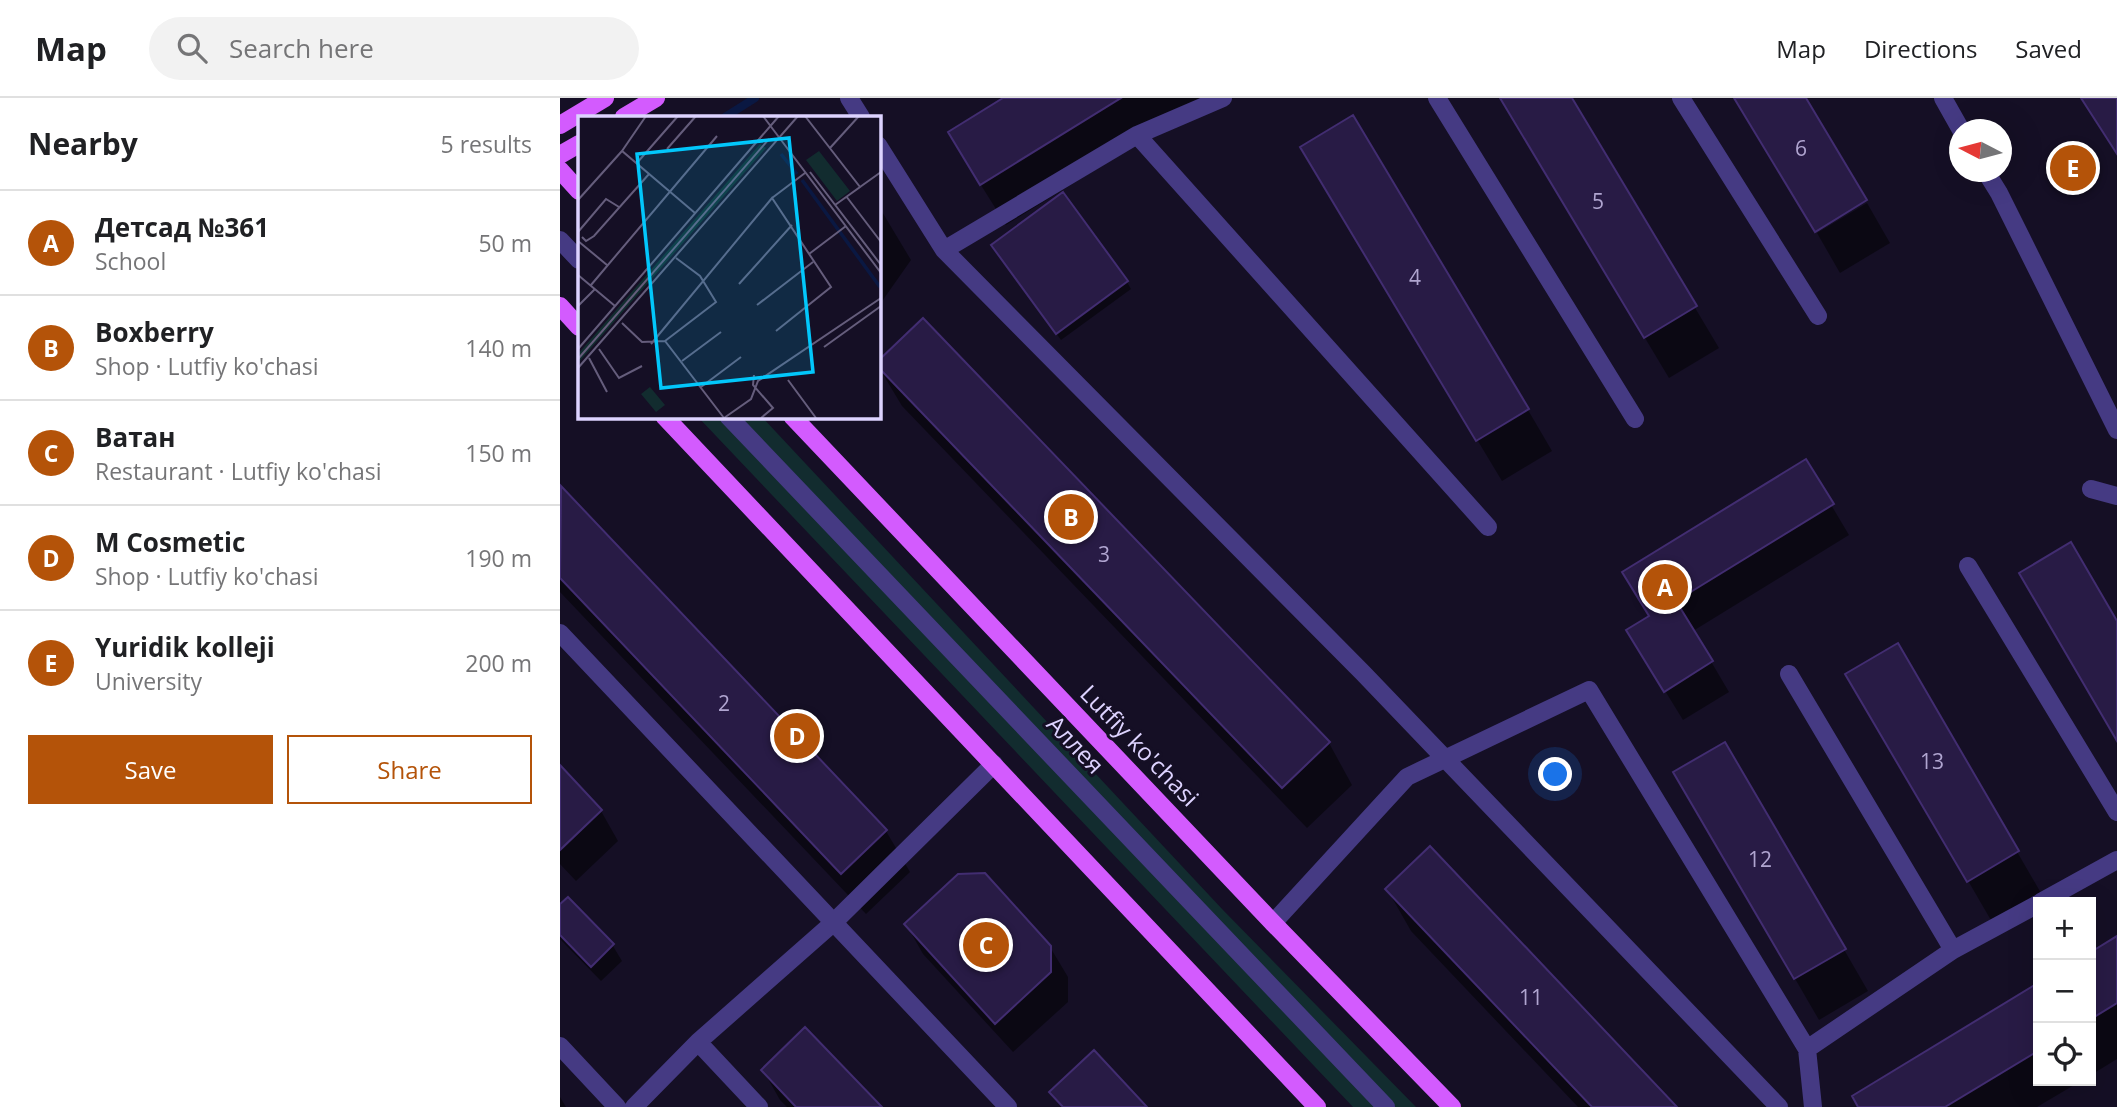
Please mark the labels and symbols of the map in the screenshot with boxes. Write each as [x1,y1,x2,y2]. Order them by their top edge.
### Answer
inset map [578,116,880,418]
north arrow [1949,119,2012,182]
house number: 6 [1795,134,1807,162]
pin: E [2050,142,2096,194]
house number: 5 [1592,187,1604,215]
house number: 4 [1409,263,1421,291]
pin: B [1048,491,1094,543]
house number: 3 [1098,540,1110,568]
pin: A [1642,561,1688,613]
street label: Lutfiy ko'chasi [1073,677,1207,813]
house number: 2 [718,689,730,717]
street label: Аллея [1040,708,1112,780]
pin: D [774,710,820,762]
house number: 13 [1920,747,1944,775]
your location [1538,757,1572,791]
house number: 12 [1748,845,1772,873]
pin: C [963,919,1009,971]
house number: 11 [1519,983,1543,1011]

